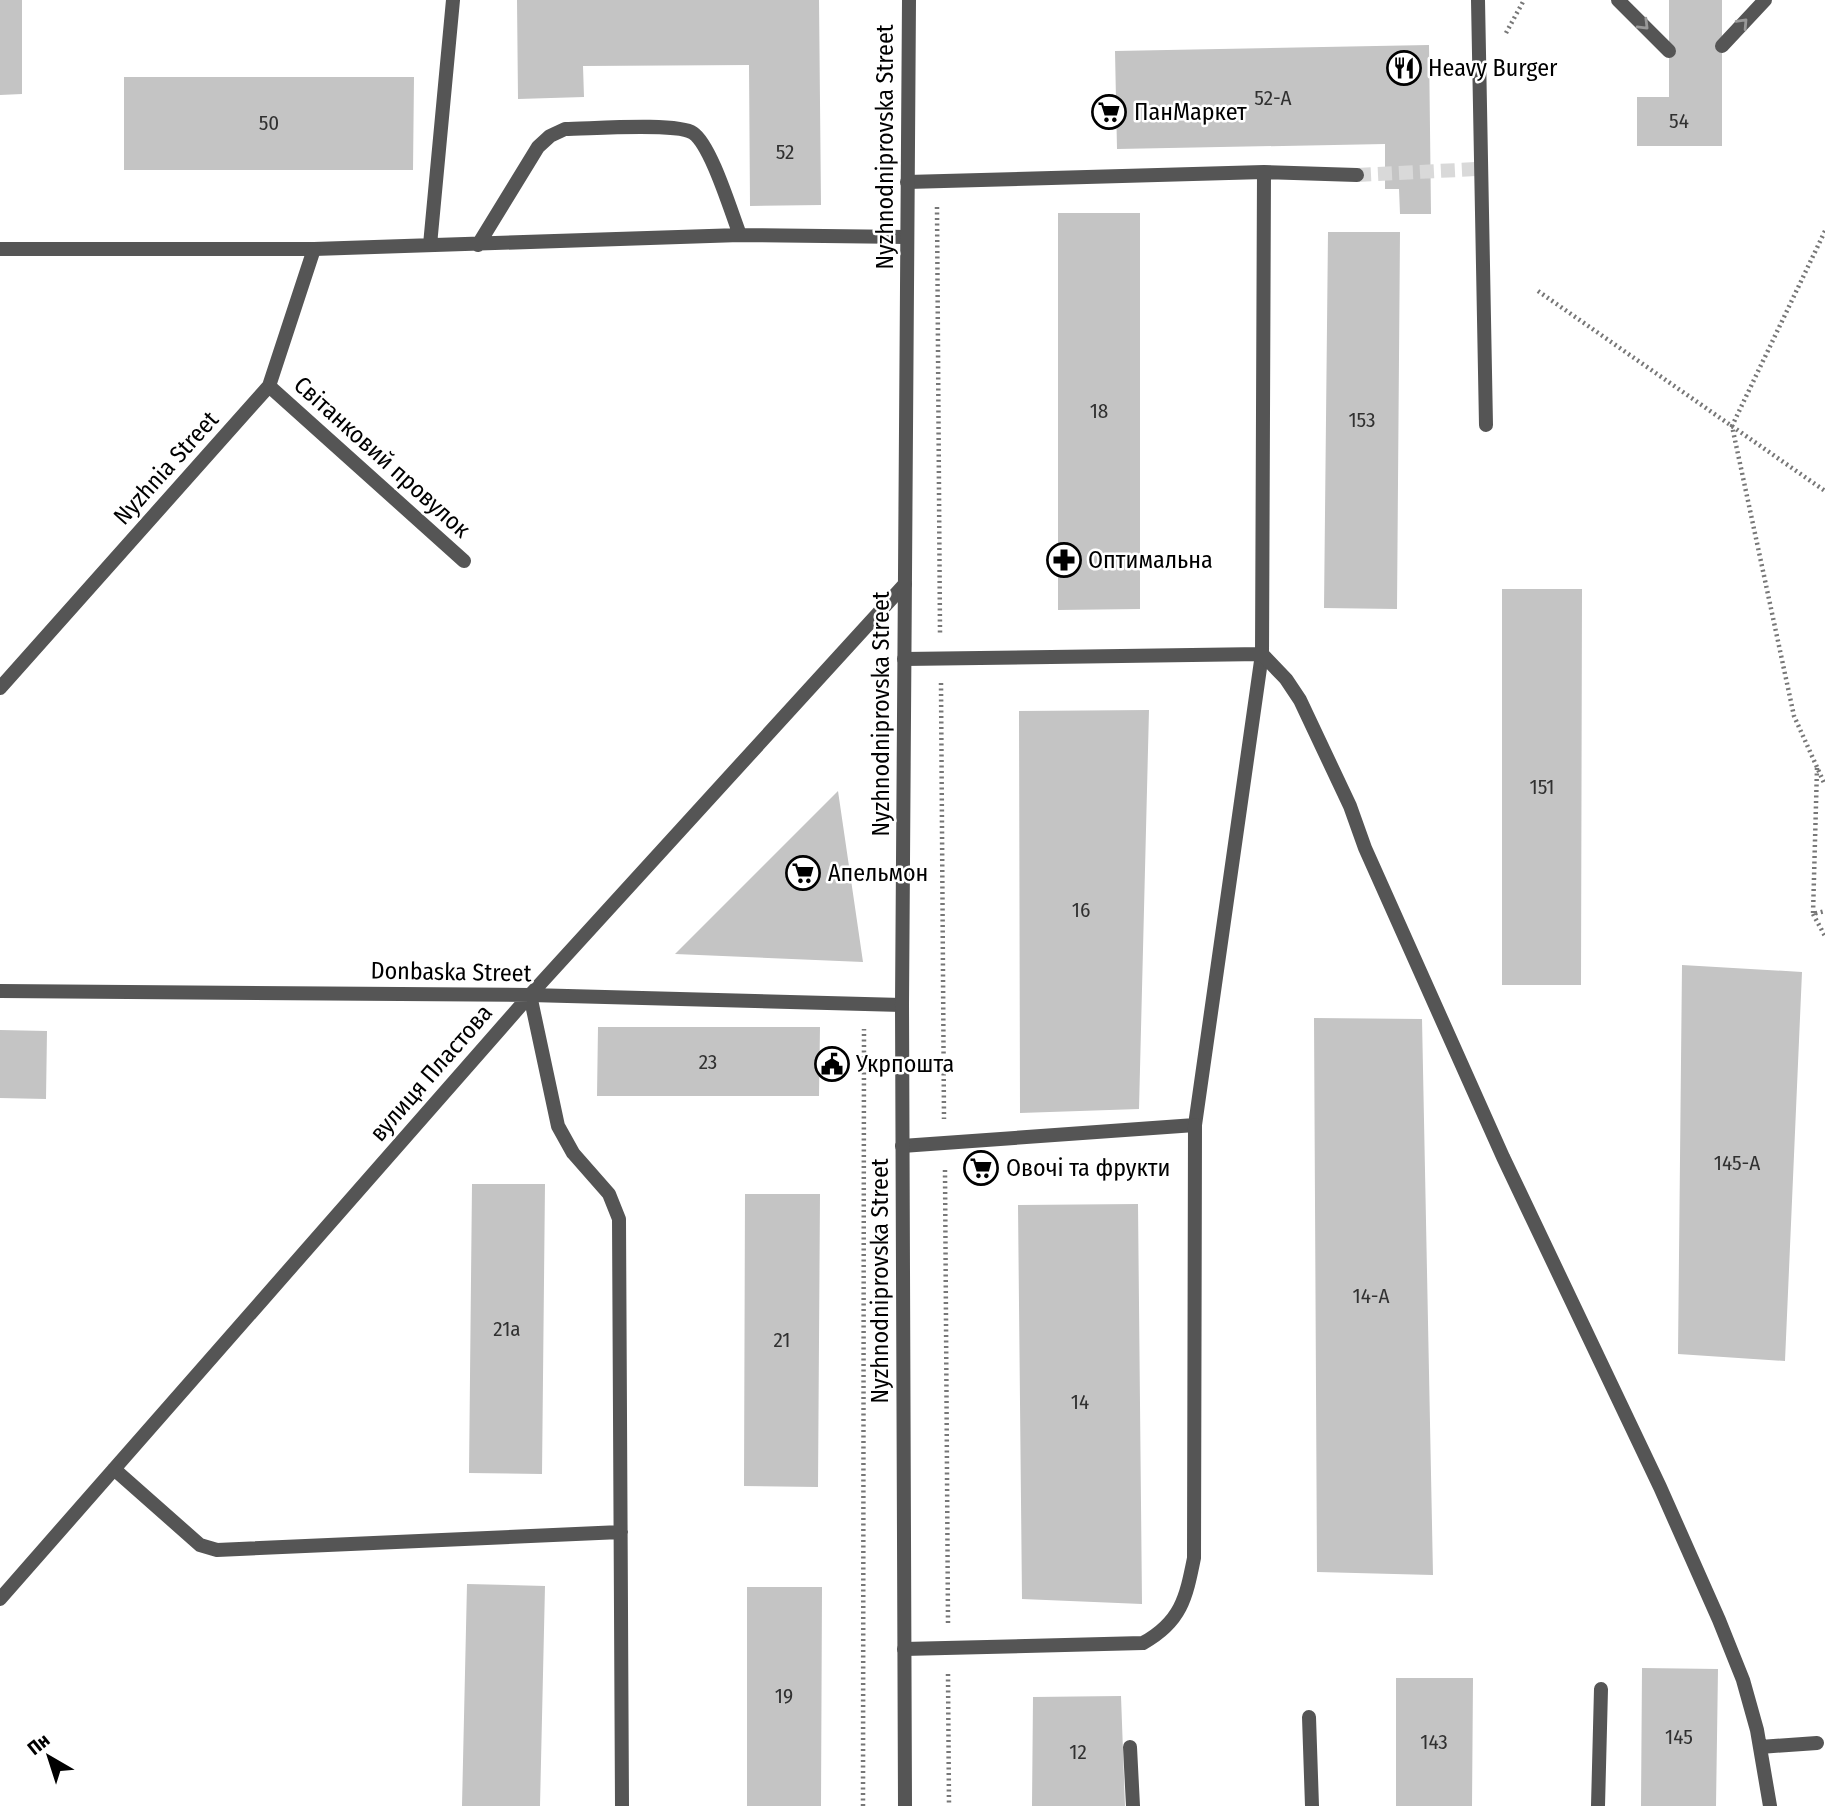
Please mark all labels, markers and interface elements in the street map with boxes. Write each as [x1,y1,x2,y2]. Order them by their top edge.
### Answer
one-way arrow [1635,17,1648,30]
one-way arrow [1735,18,1748,31]
street label: Nyzhnodniprovska Street [871,24,899,270]
restaurant icon: Heavy Burger [1385,49,1423,87]
place label: Heavy Burger [1428,54,1558,82]
house number: 52-А [1254,85,1292,111]
supermarket icon: ПанМаркет [1090,93,1128,131]
place label: ПанМаркет [1134,98,1247,126]
house number: 54 [1669,108,1689,134]
house number: 50 [259,110,279,136]
house number: 52 [776,139,794,165]
street label: Світанковий провулок [288,371,476,544]
house number: 18 [1090,398,1108,424]
street label: Nyzhnia Street [108,406,224,530]
house number: 153 [1348,407,1376,433]
pharmacy icon: Оптимальна [1045,541,1083,579]
place label: Оптимальна [1088,546,1213,574]
street label: Nyzhnodniprovska Street [867,591,895,837]
house number: 151 [1530,774,1555,800]
supermarket icon: Апельмон [784,854,822,892]
place label: Апельмон [828,859,928,887]
house number: 16 [1072,897,1090,923]
street label: Donbaska Street [370,957,532,987]
street label: вулиця Пластова [364,999,498,1147]
public building icon: Укрпошта [813,1045,851,1083]
house number: 23 [699,1049,717,1075]
place label: Укрпошта [855,1050,954,1078]
supermarket icon: Овочі та фрукти [962,1149,1000,1187]
house number: 145-А [1714,1150,1760,1176]
place label: Овочі та фрукти [1006,1154,1170,1182]
street label: Nyzhnodniprovska Street [866,1158,894,1404]
house number: 14-А [1353,1283,1389,1309]
house number: 21а [493,1316,521,1342]
house number: 21 [774,1327,791,1353]
house number: 14 [1071,1389,1089,1415]
house number: 19 [775,1683,793,1709]
north arrow [14,1722,84,1792]
house number: 145 [1665,1724,1693,1750]
text: Пн [23,1728,54,1760]
house number: 143 [1420,1729,1448,1755]
house number: 12 [1069,1739,1087,1765]

